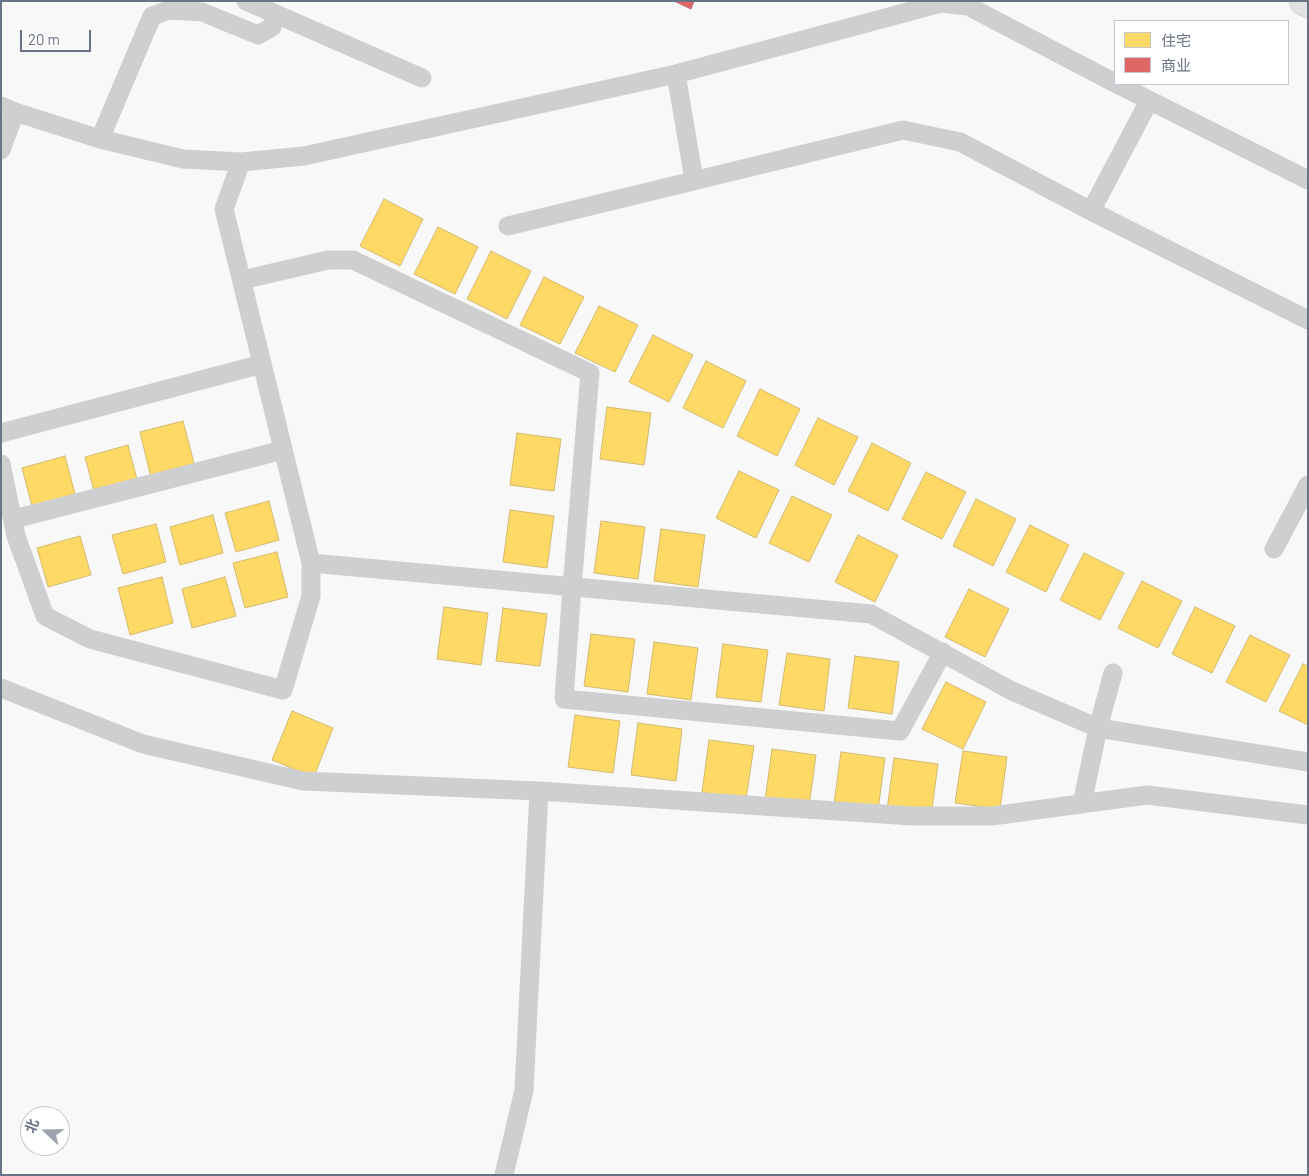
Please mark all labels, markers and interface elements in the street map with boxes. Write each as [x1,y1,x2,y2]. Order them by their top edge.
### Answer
scale bar [22,20,94,52]
legend [1114,20,1289,85]
text: 20 m [28,30,60,48]
text: 住宅 [1161,31,1191,49]
text: 商业 [1161,56,1191,74]
north arrow [20,1106,70,1156]
text: 北 [21,1116,42,1135]

